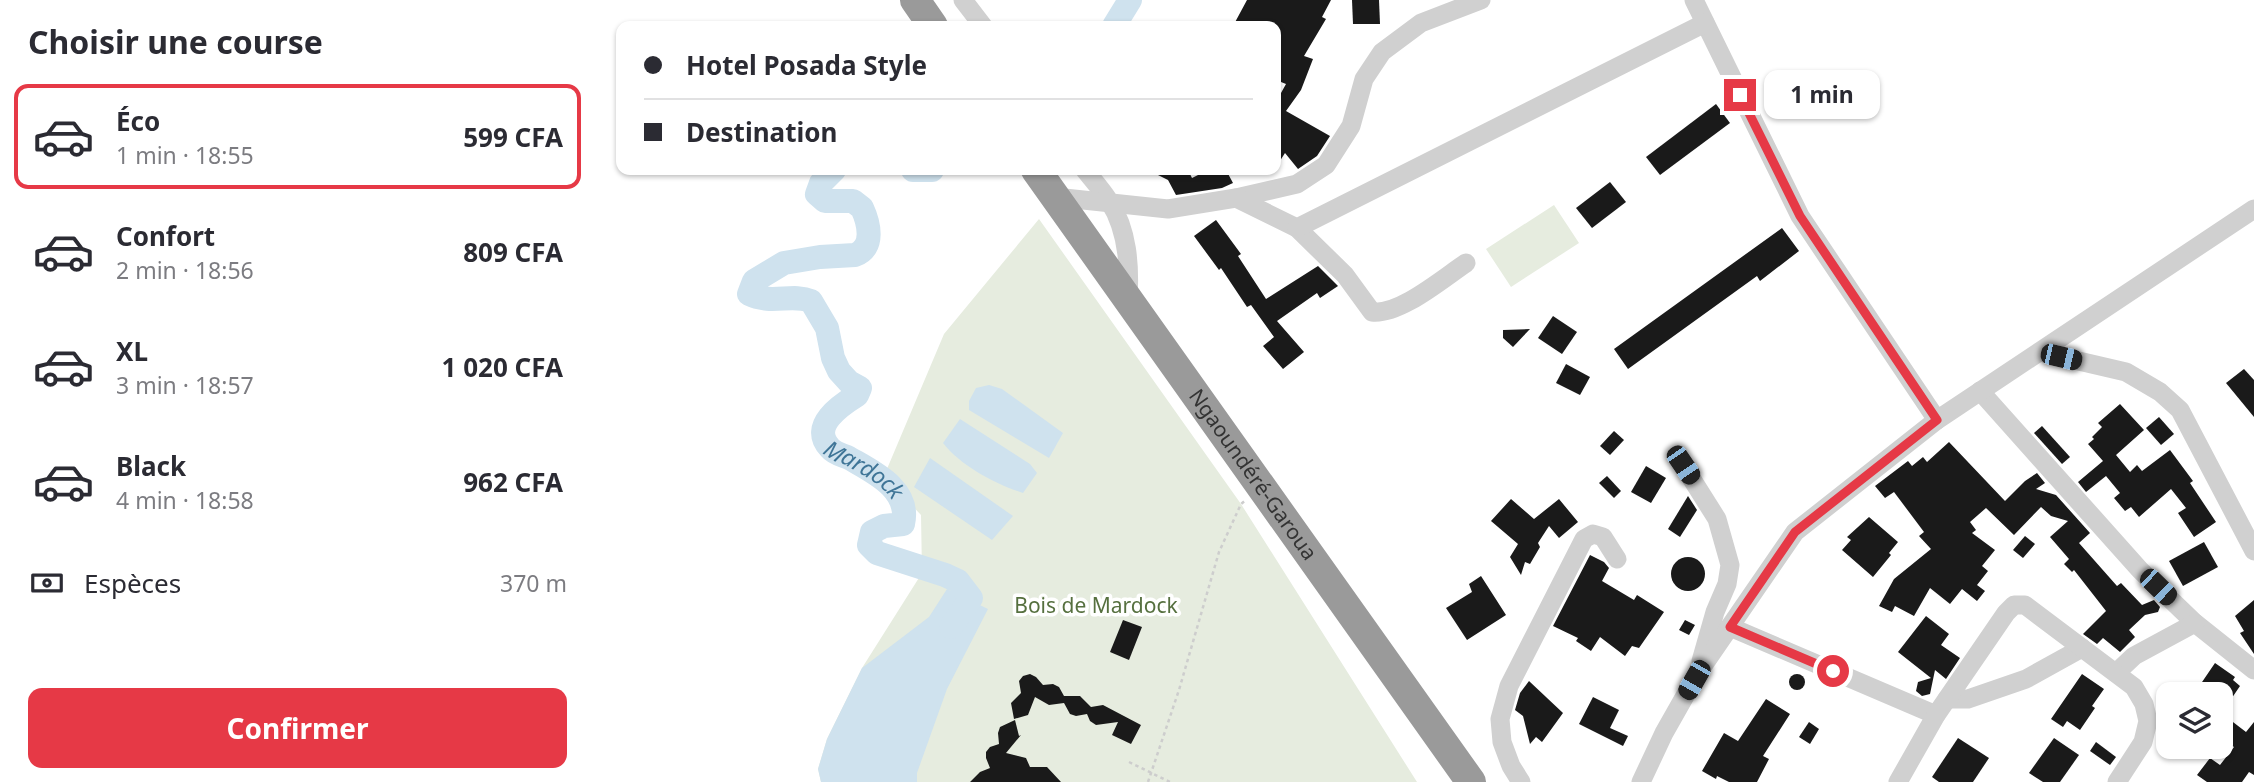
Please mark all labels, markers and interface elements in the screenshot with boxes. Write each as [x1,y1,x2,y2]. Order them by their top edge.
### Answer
text: Choisir une course [28,20,323,63]
text: Hotel Posada Style [686,47,927,83]
callout: 1 min [1765,70,1880,119]
text: 1 min [1790,78,1854,110]
route end [1724,79,1756,111]
text: Éco [116,103,160,139]
icon: car [32,105,95,168]
text: Destination [686,114,837,150]
text: 599 CFA [463,119,563,155]
text: 1 min · 18:55 [116,139,254,171]
text: Confort [116,218,215,254]
icon: car [32,220,95,283]
text: 809 CFA [463,234,563,270]
text: 2 min · 18:56 [116,254,254,286]
text: XL [116,333,148,369]
icon: car [32,335,95,398]
car [2039,342,2084,372]
text: 1 020 CFA [442,349,563,385]
text: 3 min · 18:57 [116,369,254,401]
street label: Ngaoundéré-Garoua [1183,383,1324,565]
water label: Mardock [818,432,914,506]
car [1663,442,1704,488]
text: Black [116,448,186,484]
icon: car [32,450,95,513]
text: 962 CFA [463,464,563,500]
text: 4 min · 18:58 [116,484,254,516]
icon: cash [28,564,66,602]
text: Espèces [84,565,181,601]
car [2136,565,2181,609]
text: 370 m [500,567,567,599]
park label: Bois de Mardock [1014,591,1179,619]
route start [1817,655,1849,687]
car [1675,657,1714,703]
map controls [2156,682,2233,759]
button: layers [2156,682,2233,759]
button: Confirmer [28,688,567,768]

